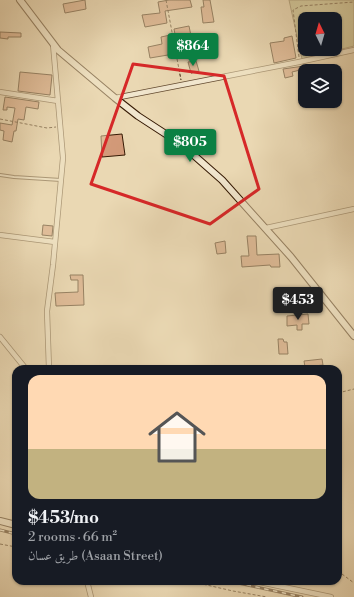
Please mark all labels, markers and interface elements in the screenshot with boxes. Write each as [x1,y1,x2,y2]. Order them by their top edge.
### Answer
north arrow [298,12,342,56]
map controls [298,12,342,108]
pin: $864 [169,33,217,67]
text: $864 [176,38,210,54]
button: layers [298,64,342,108]
pin: $805 [166,129,214,163]
text: $805 [173,134,207,150]
pin: $453 [274,287,322,321]
text: $453 [282,292,314,308]
icon: home [141,401,213,473]
text: $453/mo [28,507,99,529]
text: 2 rooms · 66 m² [28,529,117,545]
text: طريق عسان (Asaan Street) [28,548,163,564]

